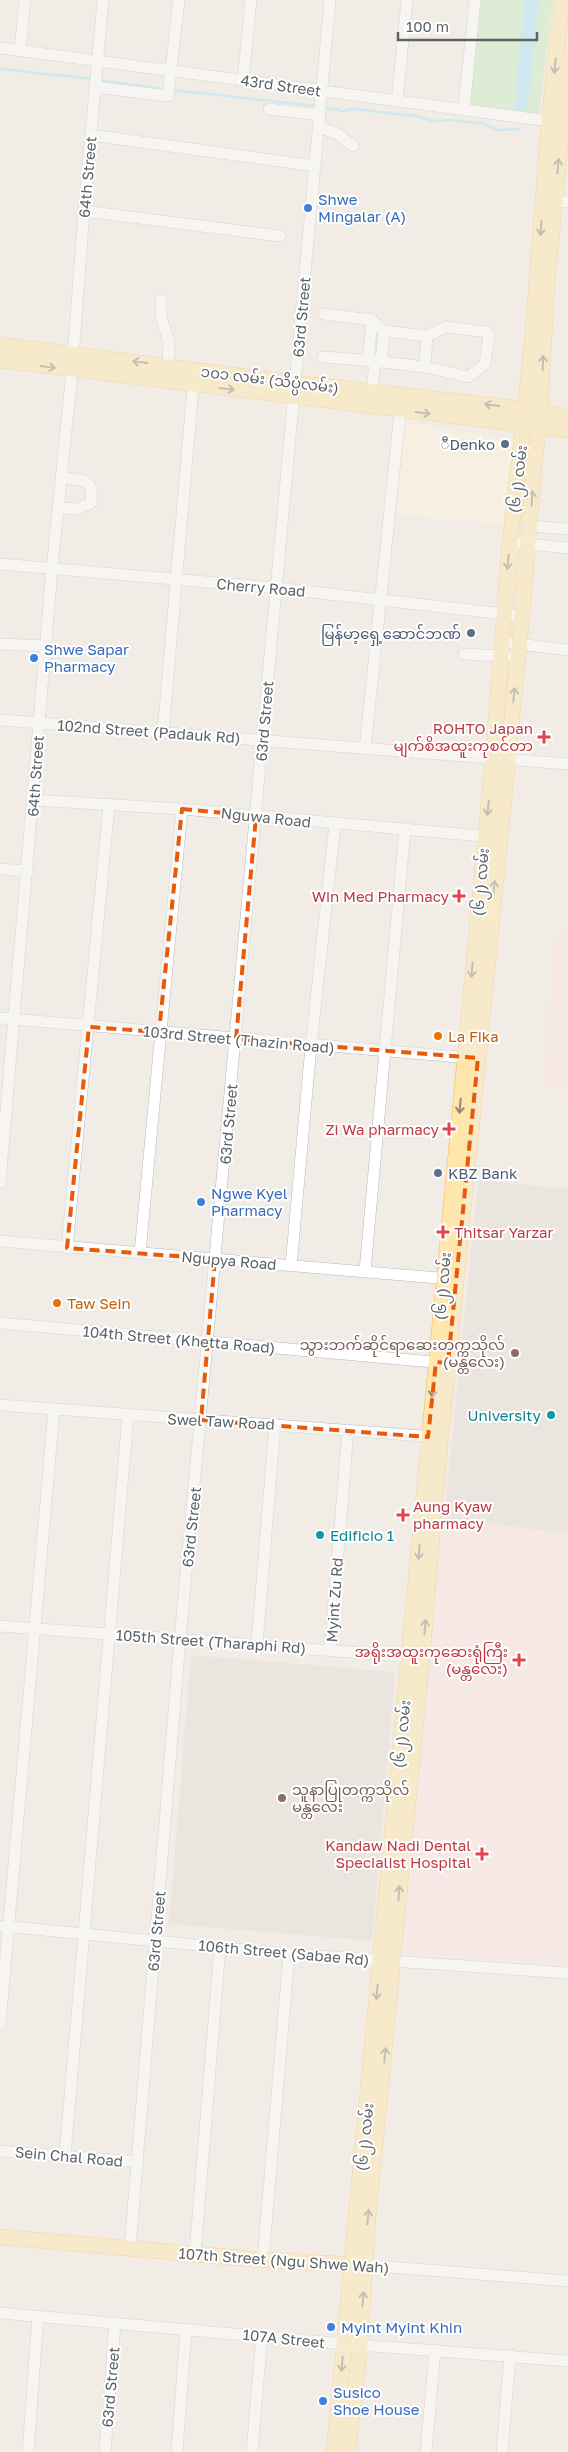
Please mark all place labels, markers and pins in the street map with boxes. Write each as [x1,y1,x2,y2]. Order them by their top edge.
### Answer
place label: Shwe Mingalar (A) [318,190,406,225]
marker: Shwe Mingalar (A) [302,202,314,214]
place label: ီDenko [440,435,495,453]
marker: ီDenko [499,438,511,450]
place label: မြန်မာ့ရှေ့ဆောင်ဘဏ် [321,624,461,646]
marker: မြန်မာ့ရှေ့ဆောင်ဘဏ် [465,627,477,639]
place label: Shwe Sapar Pharmacy [44,640,129,675]
marker: Shwe Sapar Pharmacy [28,652,40,664]
place label: ROHTO Japan မျက်စိအထူးကုစင်တာ [394,719,533,758]
marker: ROHTO Japan မျက်စိအထူးကုစင်တာ [537,730,551,744]
place label: Win Med Pharmacy [312,887,450,905]
marker: Win Med Pharmacy [453,890,465,902]
place label: La Fika [448,1027,499,1045]
marker: La Fika [432,1030,444,1042]
place label: Zi Wa pharmacy [325,1120,440,1138]
marker: Zi Wa pharmacy [443,1123,455,1135]
place label: KBZ Bank [448,1164,518,1182]
marker: KBZ Bank [432,1167,444,1179]
place label: Ngwe Kyel Pharmacy [211,1184,288,1219]
marker: Ngwe Kyel Pharmacy [195,1196,207,1208]
place label: Thitsar Yarzar [454,1223,554,1241]
marker: Thitsar Yarzar [436,1225,450,1239]
place label: Taw Sein [67,1294,131,1312]
marker: Taw Sein [51,1297,63,1309]
place label: သွားဘက်ဆိုင်ရာဆေးတက္ကသိုလ် (မန္တလေး) [300,1335,505,1374]
marker: သွားဘက်ဆိုင်ရာဆေးတက္ကသိုလ် (မန္တလေး) [509,1347,521,1359]
place label: University [467,1406,542,1424]
marker: University [545,1409,557,1421]
place label: Aung Kyaw pharmacy [413,1497,492,1532]
marker: Aung Kyaw pharmacy [397,1509,409,1521]
place label: Edificio 1 [330,1526,394,1544]
marker: Edificio 1 [314,1529,326,1541]
place label: အရိုးအထူးကုဆေးရုံကြီး (မန္တလေး) [355,1642,508,1681]
marker: အရိုးအထူးကုဆေးရုံကြီး (မန္တလေး) [512,1653,526,1667]
place label: သူနာပြုတက္ကသိုလ် မန္တလေး [292,1780,409,1819]
marker: သူနာပြုတက္ကသိုလ် မန္တလေး [276,1792,288,1804]
place label: Kandaw Nadi Dental Specialist Hospital [325,1836,471,1871]
marker: Kandaw Nadi Dental Specialist Hospital [475,1847,489,1861]
place label: Myint Myint Khin [341,2318,462,2336]
marker: Myint Myint Khin [325,2321,337,2333]
place label: Susico Shoe House [333,2383,420,2418]
marker: Susico Shoe House [317,2395,329,2407]

